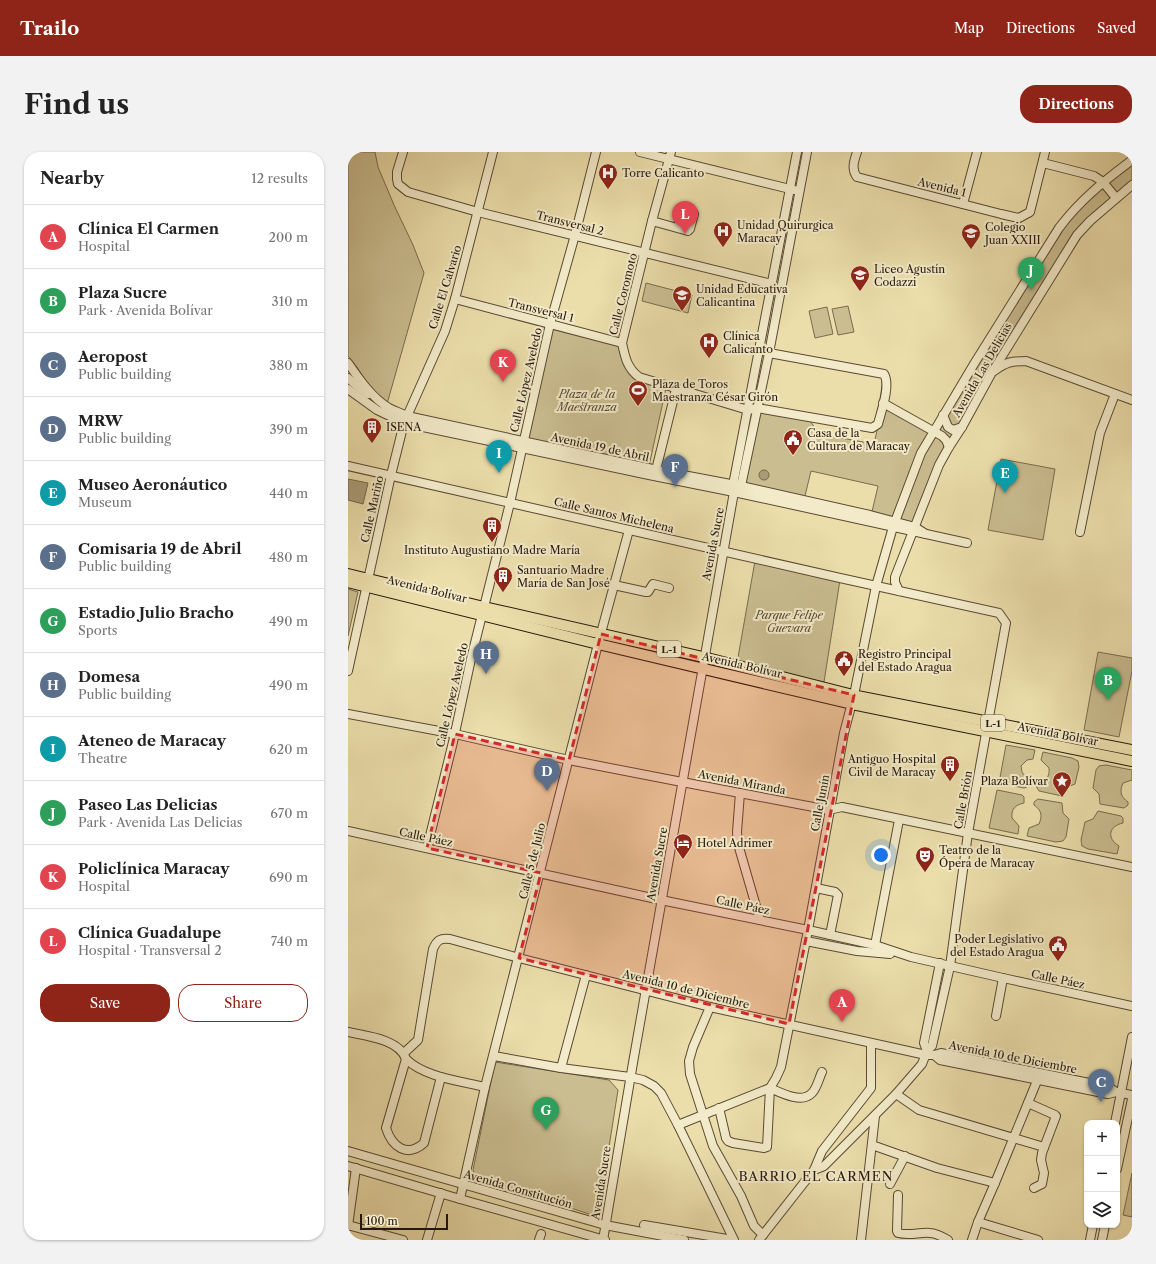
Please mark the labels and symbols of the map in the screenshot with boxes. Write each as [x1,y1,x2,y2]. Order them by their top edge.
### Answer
hospital icon: Torre Calicanto [597,162,619,190]
place label: Torre Calicanto [622,166,704,180]
street label: Avenida 1 [915,174,968,200]
pin: L [672,201,698,234]
street label: Transversal 2 [535,208,605,238]
place label: Unidad Quirurgica Maracay [737,218,834,245]
hospital icon: Unidad Quirurgica Maracay [712,220,734,248]
place label: Colegio Juan XXIII [983,220,1041,247]
school or university icon: Colegio Juan XXIII [960,222,982,250]
street label: Calle El Calvario [426,243,465,331]
street label: Calle Coromoto [606,251,640,336]
pin: J [1018,257,1044,290]
place label: Liceo Agustín Codazzi [874,262,945,289]
school or university icon: Liceo Agustín Codazzi [849,264,871,292]
place label: Unidad Educativa Calicantina [696,282,788,309]
school or university icon: Unidad Educativa Calicantina [671,284,693,312]
street label: Transversal 1 [507,295,576,325]
street label: Avenida Las Delicias [949,320,1015,421]
street label: Calle López Aveledo [507,326,545,434]
place label: Clínica Calicanto [723,329,773,356]
hospital icon: Clínica Calicanto [698,331,720,359]
pin: K [490,349,516,382]
place label: Plaza de Toros Maestranza César Girón [652,377,778,404]
sports icon: Plaza de Toros Maestranza César Girón [627,379,649,407]
park label: Plaza de la Maestranza [555,387,617,414]
building icon: ISENA [361,416,383,444]
place label: ISENA [386,420,422,434]
place label: Casa de la Cultura de Maracay [807,426,911,453]
public building icon: Casa de la Cultura de Maracay [782,428,804,456]
street label: Avenida 19 de Abril [549,430,651,464]
pin: I [486,440,512,473]
pin: F [662,454,688,487]
pin: E [992,460,1018,493]
street label: Calle Mariño [358,474,387,544]
street label: Calle Santos Michelena [553,494,676,536]
street label: Avenida Sucre [699,506,727,583]
building icon: Instituto Augustiano Madre María [481,515,503,543]
place label: Instituto Augustiano Madre María [404,543,580,557]
place label: Santuario Madre María de San José [517,563,610,590]
building icon: Santuario Madre María de San José [492,565,514,593]
street label: Avenida Bolívar [385,572,469,606]
park label: Parque Felipe Guevara [754,608,824,635]
street label: Calle López Aveledo [433,641,471,749]
pin: H [473,641,499,674]
road number: L-1 [657,641,681,657]
place label: Registro Principal del Estado Aragua [858,647,952,674]
street label: Avenida Bolívar [700,649,784,681]
public building icon: Registro Principal del Estado Aragua [833,649,855,677]
pin: B [1095,667,1121,700]
road number: L-1 [981,715,1005,731]
street label: Avenida Bolívar [1016,719,1100,749]
place label: Antiguo Hospital Civil de Maracay [847,752,937,779]
building icon: Antiguo Hospital Civil de Maracay [939,754,961,782]
pin: D [534,758,560,791]
street label: Avenida Miranda [696,766,787,797]
street label: Calle Brión [951,770,975,830]
place icon: Plaza Bolívar [1051,770,1073,798]
street label: Calle Junín [808,773,832,833]
place label: Plaza Bolívar [980,774,1048,788]
street label: Calle 5 de Julio [516,821,548,901]
street label: Calle Páez [398,824,455,850]
street label: Avenida Sucre [643,826,670,903]
hotel icon: Hotel Adrimer [672,832,694,860]
place label: Hotel Adrimer [697,836,773,850]
place label: Teatro de la Ópera de Maracay [939,843,1036,870]
your location [871,845,891,865]
theatre icon: Teatro de la Ópera de Maracay [914,845,936,873]
street label: Calle Páez [715,892,772,918]
place label: Poder Legislativo del Estado Aragua [950,932,1044,959]
public building icon: Poder Legislativo del Estado Aragua [1047,934,1069,962]
street label: Avenida 10 de Diciembre [620,966,751,1012]
street label: Calle Páez [1030,966,1087,992]
pin: A [829,989,855,1022]
street label: Avenida 10 de Diciembre [947,1038,1078,1076]
pin: C [1088,1069,1114,1102]
pin: G [533,1097,559,1130]
street label: Avenida Sucre [588,1145,614,1222]
street label: Avenida Constitución [461,1167,574,1211]
district label: BARRIO EL CARMEN [738,1168,894,1184]
scale bar [360,1212,448,1231]

